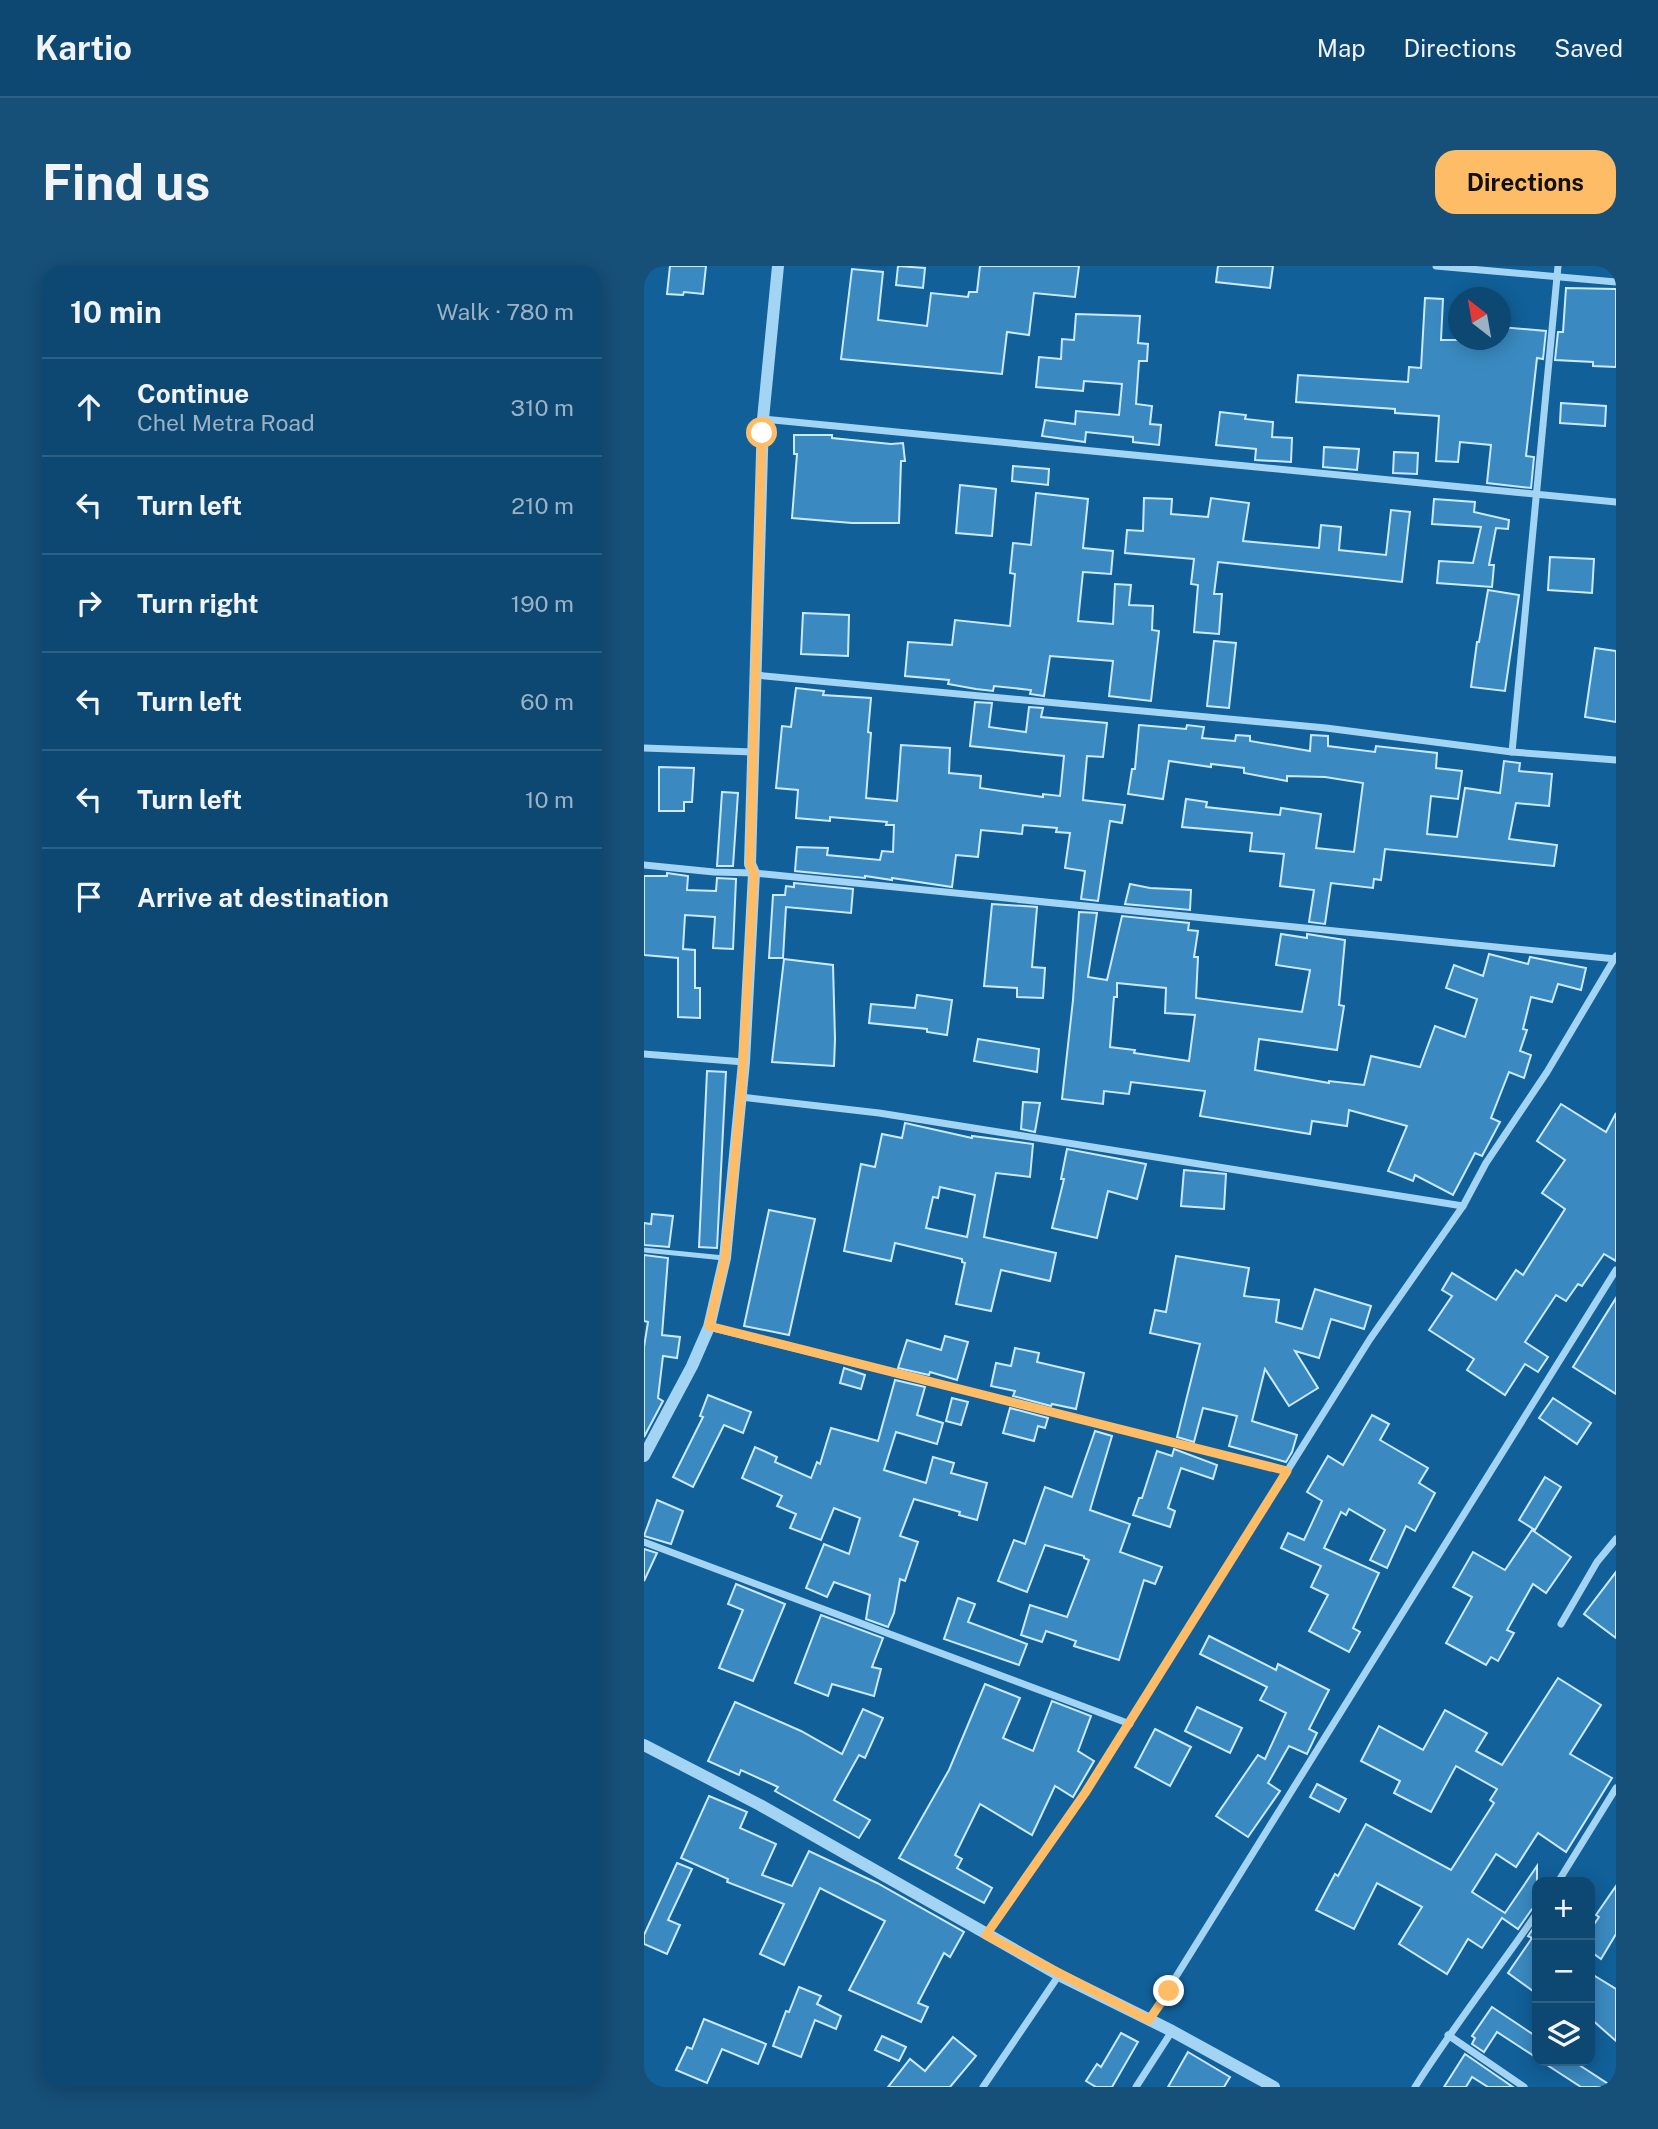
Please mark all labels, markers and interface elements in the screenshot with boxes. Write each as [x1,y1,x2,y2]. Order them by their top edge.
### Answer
text: Kartio [35,29,132,67]
text: Map [1317,34,1366,62]
text: Directions [1404,34,1516,62]
text: Saved [1554,34,1623,62]
button: Directions [1435,150,1616,214]
text: Find us [42,153,210,211]
north arrow [1448,287,1511,350]
text: 10 min [70,294,162,330]
text: Walk · 780 m [437,298,574,325]
text: Continue [137,378,249,409]
icon: ahead [70,388,108,426]
text: 310 m [511,394,574,421]
text: Chel Metra Road [137,409,315,436]
route start [746,417,777,448]
icon: left [70,486,108,524]
text: Turn left [137,490,242,521]
text: 210 m [511,492,574,519]
icon: right [70,584,108,622]
text: Turn right [137,588,259,619]
text: 190 m [511,590,574,617]
icon: left [70,682,108,720]
text: Turn left [137,686,242,717]
text: 60 m [520,688,574,715]
icon: left [70,780,108,818]
text: Turn left [137,784,242,815]
text: 10 m [525,786,574,813]
icon: arrive [70,878,108,916]
text: Arrive at destination [137,882,389,913]
map controls [1532,1877,1595,2066]
button: + [1532,1877,1595,1940]
button: − [1532,1940,1595,2003]
route end [1153,1975,1184,2006]
button: layers [1532,2003,1595,2066]

